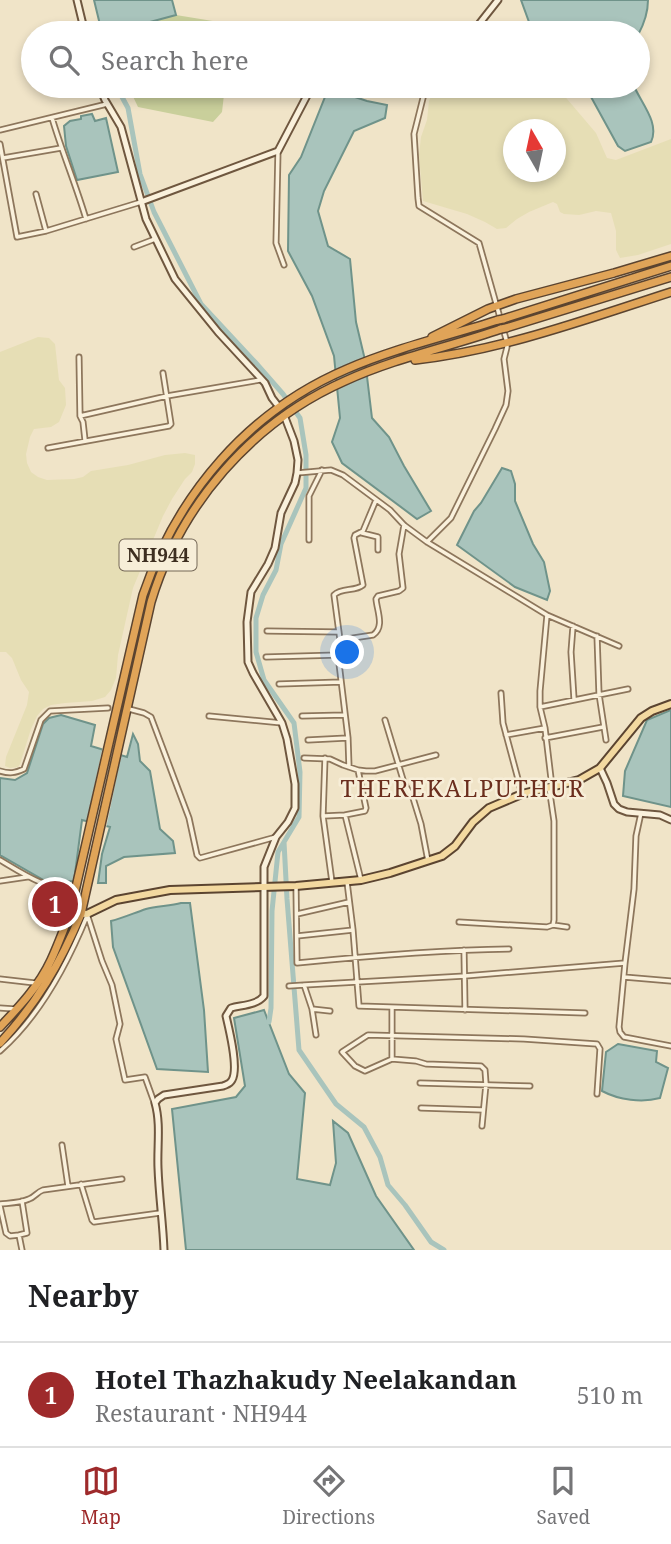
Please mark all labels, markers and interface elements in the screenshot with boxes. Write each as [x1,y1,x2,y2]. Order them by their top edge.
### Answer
search box [21,21,650,98]
icon: search [45,41,83,79]
text: Search here [101,42,249,78]
north arrow [503,119,566,182]
road number: NH944 [120,540,196,570]
your location [330,635,364,669]
district label: THEREKALPUTHUR [340,772,586,804]
pin: 1 [32,878,78,930]
text: Nearby [28,1275,139,1316]
text: Hotel Thazhakudy Neelakandan [95,1361,517,1397]
text: 1 [45,1379,58,1411]
text: 510 m [577,1379,643,1411]
text: Restaurant · NH944 [95,1397,307,1429]
tab: Map [81,1462,121,1530]
tab: Directions [282,1462,375,1530]
tab: Saved [536,1462,590,1530]

